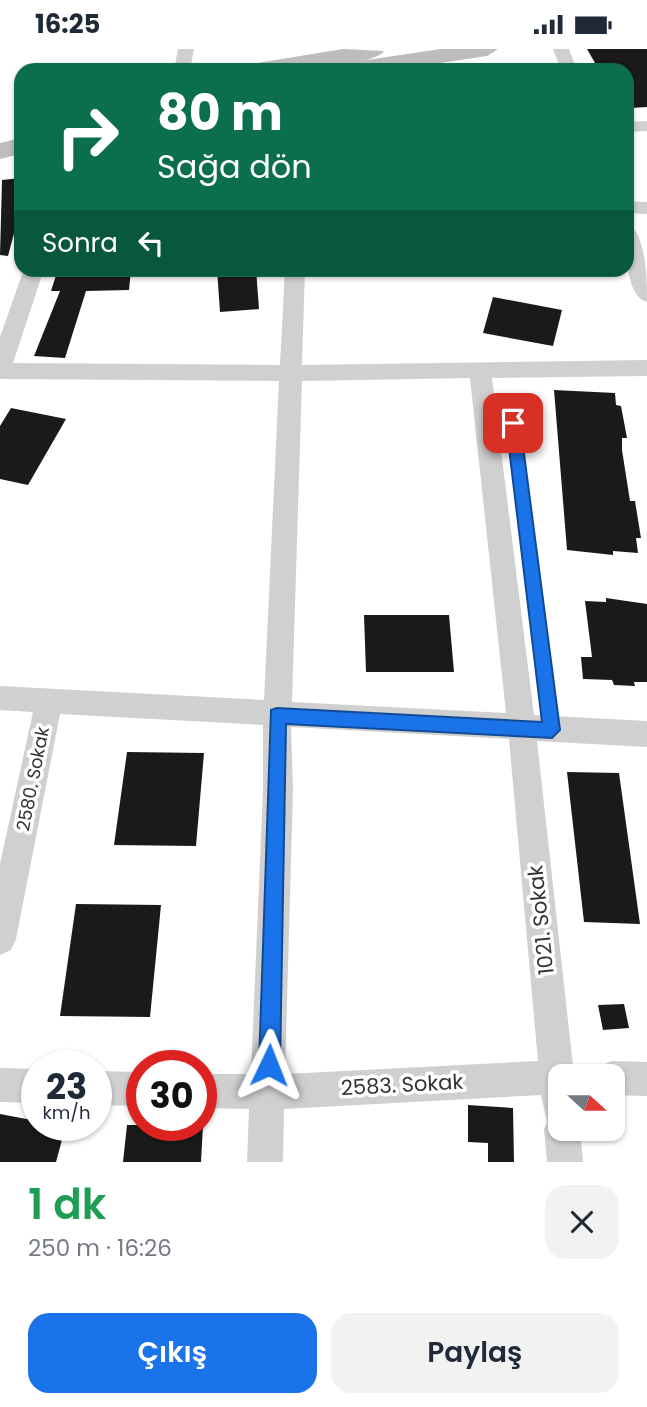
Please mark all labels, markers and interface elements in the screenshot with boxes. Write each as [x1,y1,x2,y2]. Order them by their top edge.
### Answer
text: 16:25 [35,6,100,42]
text: 80 m [157,79,283,147]
icon: right [42,91,133,182]
text: Sağa dön [157,144,312,189]
icon: left [132,224,170,262]
text: Sonra [42,225,118,261]
pin [483,393,543,453]
icon: arrive [494,404,532,442]
street label: 2580. Sokak [10,724,55,833]
street label: 1021. Sokak [520,864,561,976]
position arrow [232,1028,306,1102]
speed limit sign: 30 [126,1050,217,1141]
text: 23 [46,1062,87,1111]
north arrow [548,1064,625,1141]
map controls [548,1064,625,1141]
street label: 2583. Sokak [340,1067,464,1102]
text: km/h [43,1100,90,1125]
text: 1 dk [28,1175,106,1234]
button: close [545,1185,619,1259]
text: 250 m · 16:26 [28,1232,172,1264]
button: Çıkış [28,1313,317,1393]
button: Paylaş [331,1313,619,1393]

